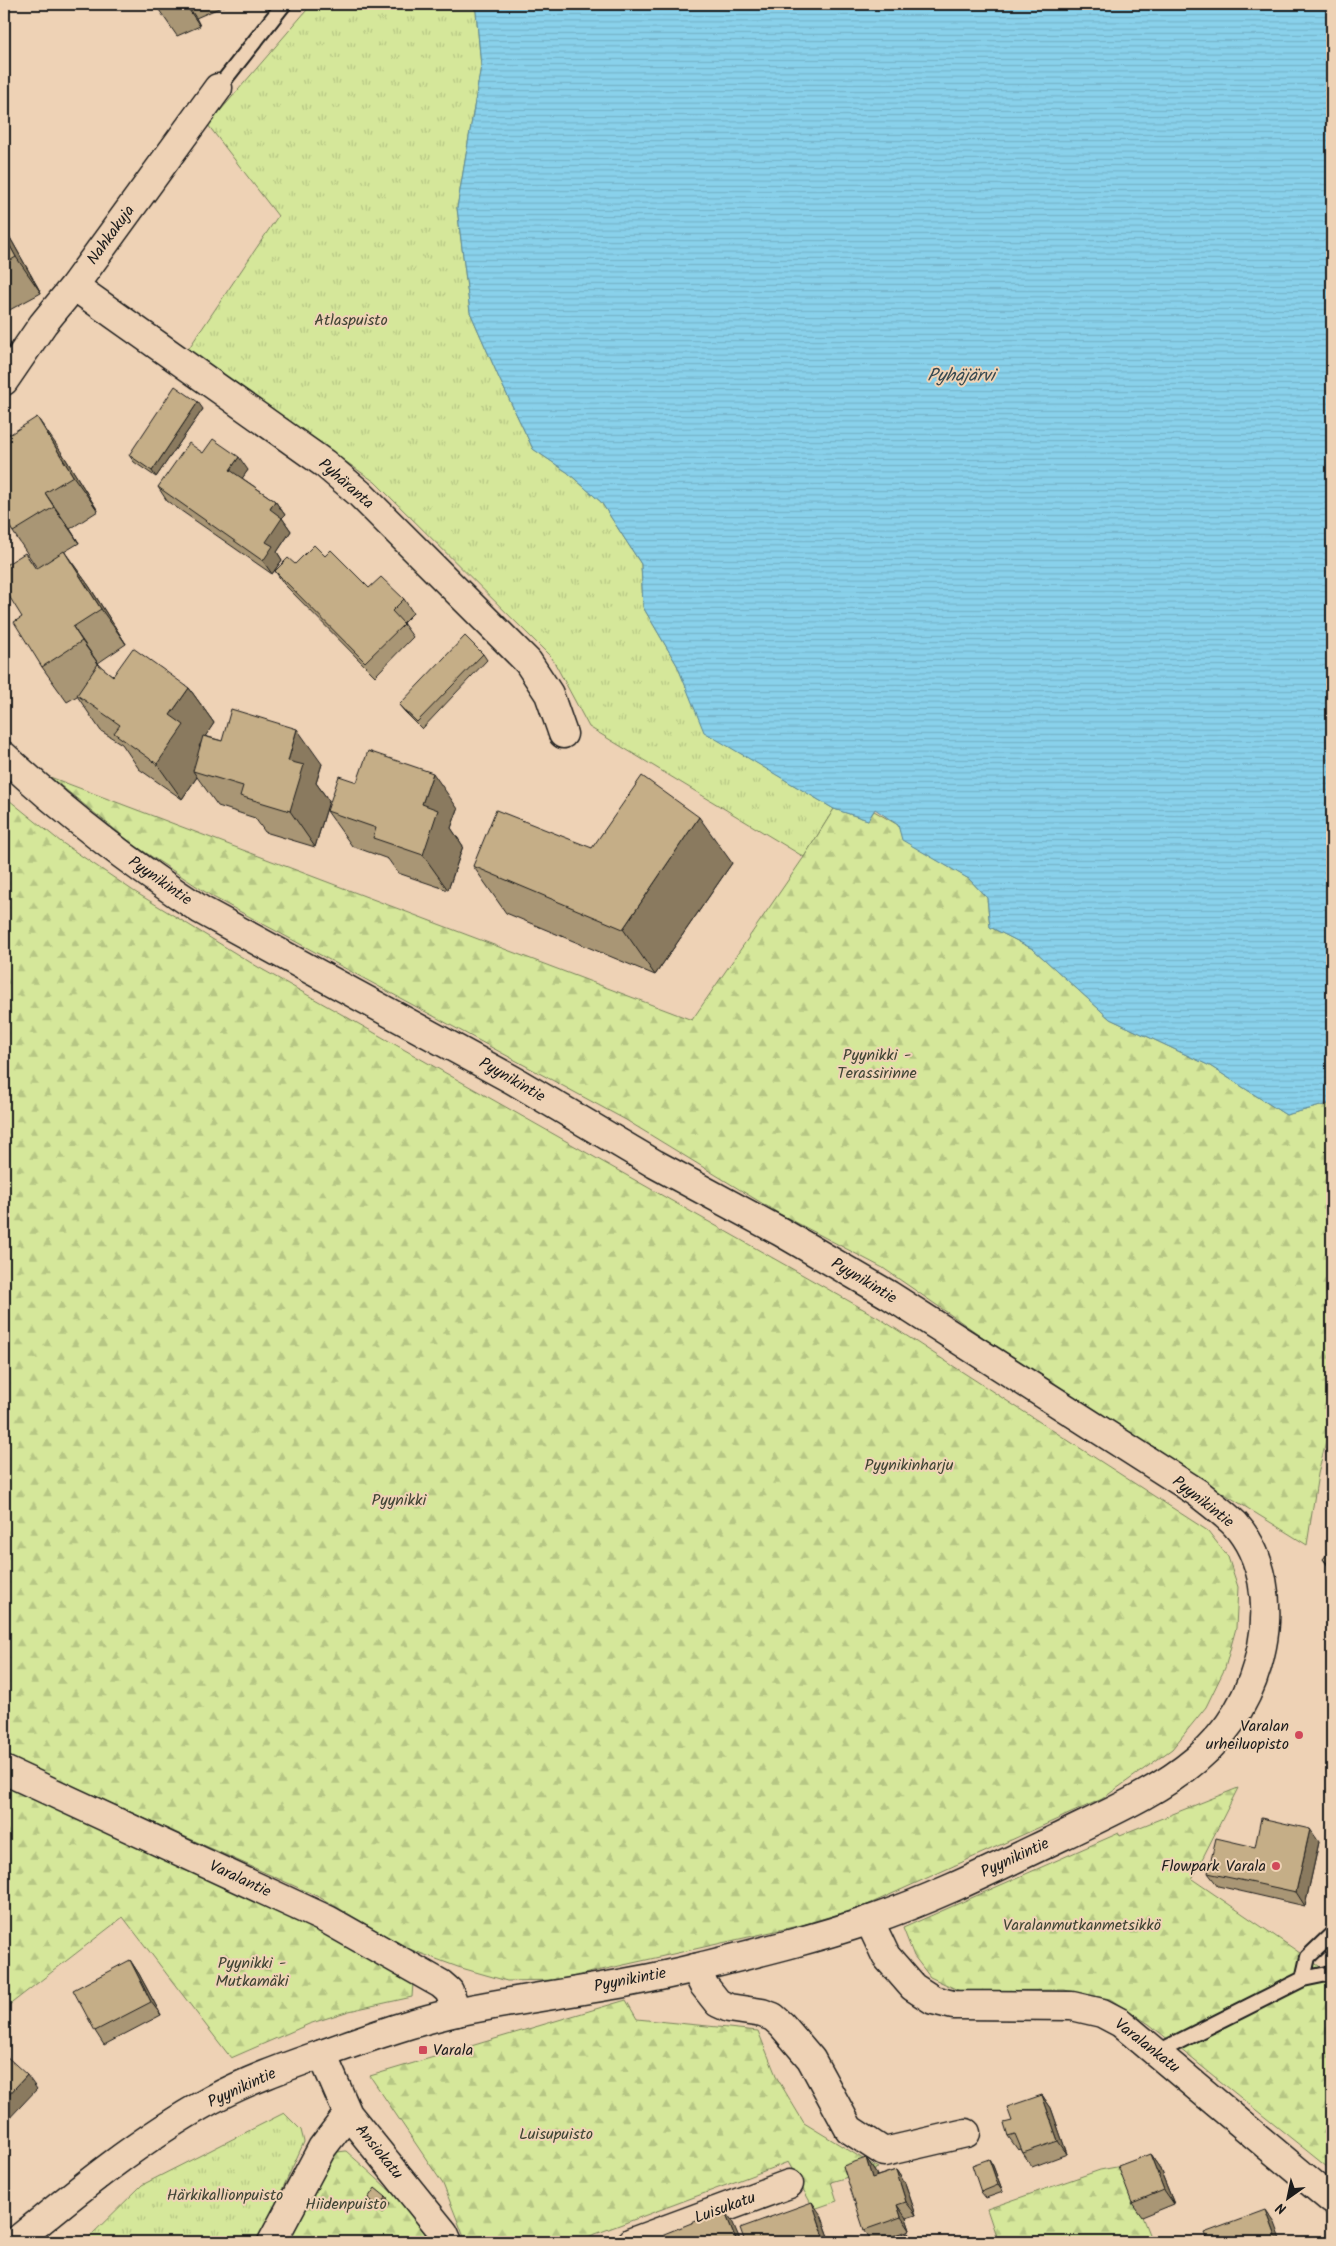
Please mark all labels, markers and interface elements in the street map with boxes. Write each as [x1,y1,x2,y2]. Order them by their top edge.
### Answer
street label: Nahkakuja [81,200,141,270]
park label: Atlaspuisto [314,308,388,333]
water label: Pyhäjärvi [927,362,998,391]
street label: Pyhäranta [312,452,380,516]
street label: Pyynikintie [123,850,197,912]
park label: Pyynikki - Terassirinne [837,1043,917,1086]
street label: Pyynikintie [474,1051,550,1109]
street label: Pyynikintie [826,1251,902,1311]
park label: Pyynikinharju [864,1453,954,1478]
street label: Pyynikintie [1167,1470,1239,1534]
park label: Pyynikki [372,1488,428,1513]
place label: Varalan urheiluopisto [1206,1714,1289,1757]
marker: Varalan urheiluopisto [1293,1729,1305,1741]
street label: Pyynikintie [977,1831,1053,1885]
street label: Varalantie [205,1854,275,1904]
place label: Flowpark Varala [1161,1854,1266,1879]
marker: Flowpark Varala [1270,1860,1282,1872]
park label: Varalanmutkanmetsikkö [1003,1913,1162,1938]
park label: Pyynikki - Mutkamäki [215,1951,290,1994]
street label: Pyynikintie [592,1961,668,1999]
street label: Varalankatu [1109,2012,1186,2080]
place label: Varala [433,2038,473,2063]
marker: Varala [417,2044,429,2056]
street label: Pyynikintie [204,2061,280,2115]
street label: Ansiokatu [349,2119,409,2185]
park label: Luisupuisto [519,2122,593,2147]
north arrow [1264,2174,1314,2224]
park label: Härkikallionpuisto [167,2183,283,2208]
street label: Luisukatu [691,2185,759,2231]
park label: Hiidenpuisto [305,2192,387,2217]
text: N [1272,2196,1291,2220]

